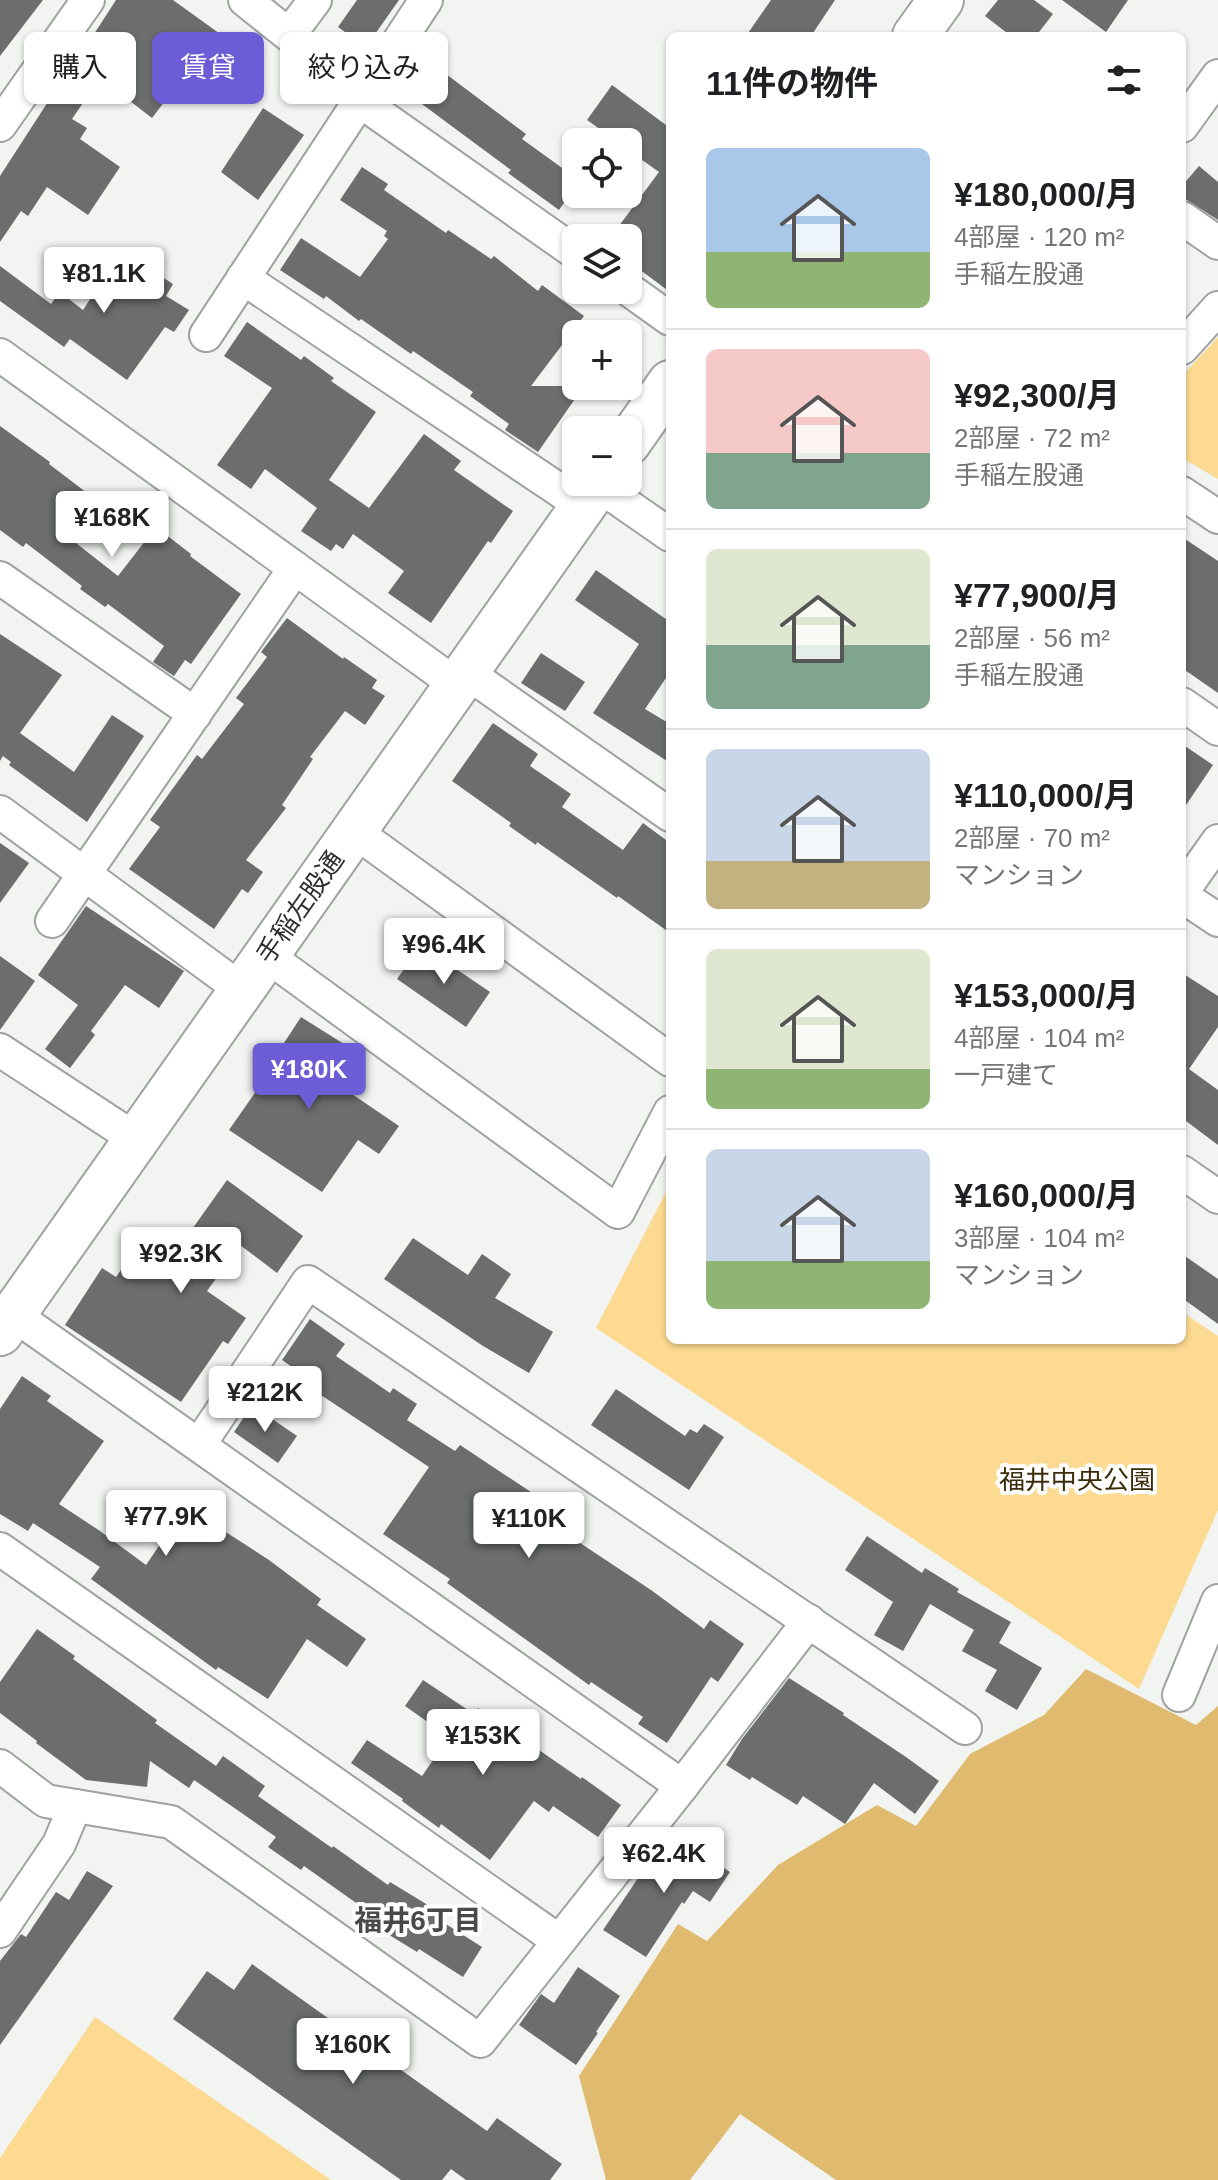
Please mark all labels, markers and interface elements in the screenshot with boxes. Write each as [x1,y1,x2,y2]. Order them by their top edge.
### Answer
chip: 購入 [24,32,136,104]
chip: 賃貸 [152,32,264,104]
chip: 絞り込み [280,32,448,104]
icon: filters [1102,58,1146,102]
text: 11件の物件 [706,64,878,102]
map controls [562,128,642,496]
button: locate [562,128,642,208]
text: ¥180,000/月 [954,175,1139,213]
icon: home [770,180,866,276]
text: 4部屋 · 120 m² [954,222,1125,252]
button: layers [562,224,642,304]
pin: ¥81.1K [39,247,169,315]
text: ¥81.1K [62,258,146,288]
text: 手稲左股通 [954,259,1084,289]
button: + [562,320,642,400]
text: ¥92,300/月 [954,376,1120,414]
icon: home [770,381,866,477]
button: − [562,416,642,496]
text: 2部屋 · 72 m² [954,423,1110,453]
text: 手稲左股通 [954,460,1084,490]
pin: ¥168K [56,491,168,559]
text: ¥168K [74,502,150,532]
text: ¥77,900/月 [954,576,1120,614]
icon: home [770,581,866,677]
text: 2部屋 · 56 m² [954,623,1110,653]
text: 手稲左股通 [954,660,1084,690]
text: ¥110,000/月 [954,776,1137,814]
icon: home [770,781,866,877]
text: 2部屋 · 70 m² [954,823,1110,853]
street label: 手稲左股通 [250,845,350,969]
text: マンション [954,860,1084,890]
pin: ¥96.4K [379,918,509,986]
text: ¥96.4K [402,929,486,959]
text: ¥153,000/月 [954,976,1139,1014]
icon: home [770,981,866,1077]
text: 4部屋 · 104 m² [954,1023,1125,1053]
pin: ¥180K [253,1043,365,1111]
text: ¥180K [271,1054,347,1084]
text: 一戸建て [954,1060,1058,1090]
text: ¥160,000/月 [954,1176,1139,1214]
icon: home [770,1181,866,1277]
text: 3部屋 · 104 m² [954,1223,1125,1253]
pin: ¥92.3K [116,1227,246,1295]
text: ¥92.3K [139,1238,223,1268]
text: マンション [954,1260,1084,1290]
pin: ¥212K [209,1366,321,1434]
text: ¥212K [227,1377,303,1407]
park label: 福井中央公園 [999,1465,1155,1495]
pin: ¥77.9K [101,1490,231,1558]
pin: ¥110K [473,1492,585,1560]
text: ¥77.9K [124,1501,208,1531]
text: ¥110K [491,1503,567,1533]
pin: ¥153K [427,1709,539,1777]
text: ¥153K [445,1720,521,1750]
pin: ¥62.4K [599,1827,729,1895]
text: ¥62.4K [622,1838,706,1868]
district label: 福井6丁目 [354,1905,482,1936]
pin: ¥160K [297,2018,409,2086]
text: ¥160K [315,2029,391,2059]

